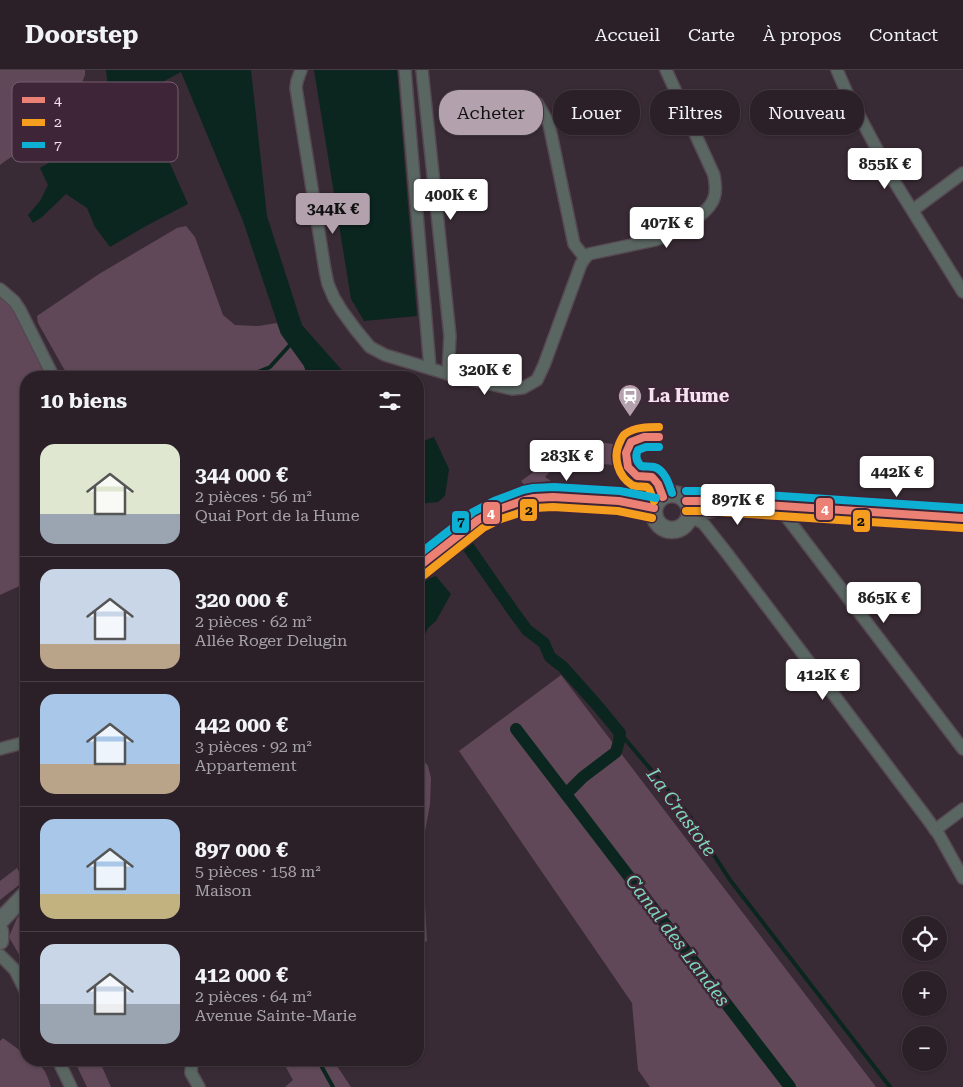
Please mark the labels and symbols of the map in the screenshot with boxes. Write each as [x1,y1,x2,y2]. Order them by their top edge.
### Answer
legend [12,82,178,162]
text: 4 [54,92,62,108]
text: 2 [54,114,62,130]
text: 7 [54,137,62,153]
pin: 855K € [844,148,926,190]
pin: 400K € [410,178,492,221]
pin: 344K € [292,192,374,235]
pin: 407K € [626,206,708,249]
pin: 320K € [444,354,526,396]
station icon: La Hume [617,383,643,417]
place label: La Hume [648,385,730,406]
pin: 283K € [526,440,608,482]
pin: 442K € [856,456,938,498]
pin: 897K € [697,484,779,526]
line badge: 4 [815,497,834,521]
line badge: 2 [519,498,538,522]
line badge: 4 [482,501,501,525]
text: 4 [821,501,829,517]
text: 2 [525,502,533,518]
text: 4 [487,505,495,521]
line badge: 2 [852,509,871,533]
line badge: 7 [451,510,470,534]
text: 7 [457,513,465,529]
text: 2 [857,513,865,529]
pin: 865K € [843,582,925,624]
pin: 412K € [782,658,864,701]
water label: La Crastote [641,763,722,861]
water label: Canal des Landes [620,870,735,1011]

